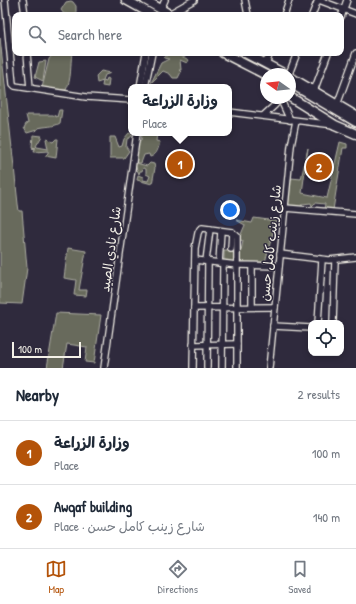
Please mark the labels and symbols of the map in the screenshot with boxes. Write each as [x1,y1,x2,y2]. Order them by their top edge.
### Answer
north arrow [260,68,296,104]
pin: 1 [167,149,193,179]
pin: 2 [306,152,332,182]
street label: شارع زينب كامل حسن [255,184,286,302]
your location [220,200,240,220]
street label: شارع نادي الصيد [95,205,126,293]
scale bar [12,340,81,359]

